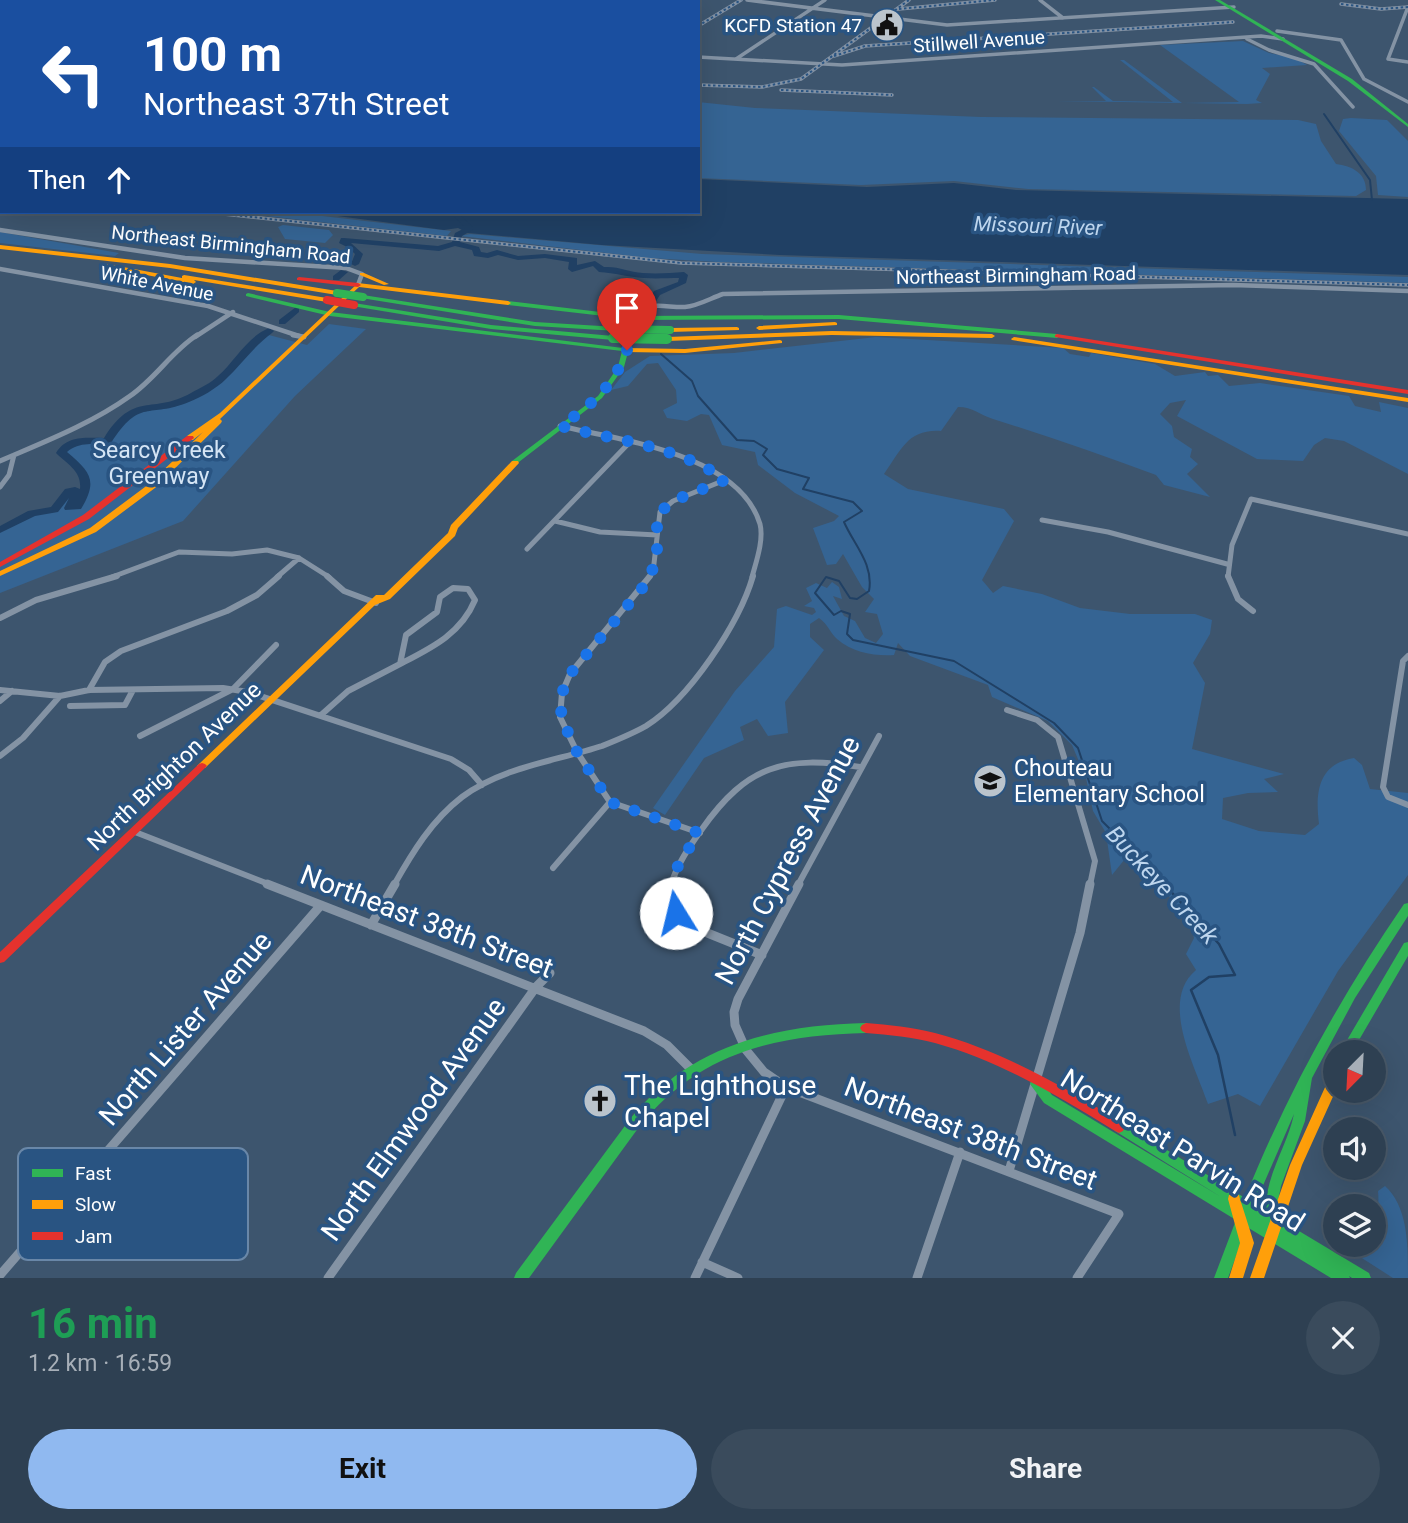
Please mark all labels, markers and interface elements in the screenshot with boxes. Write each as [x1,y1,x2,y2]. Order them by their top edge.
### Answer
public building icon: KCFD Station 47 [868,6,906,44]
place label: KCFD Station 47 [724,14,862,37]
street label: Stillwell Avenue [912,25,1046,58]
text: 100 m [143,26,282,83]
icon: left [28,28,119,119]
text: Northeast 37th Street [143,85,450,123]
icon: ahead [100,161,138,199]
text: Then [28,165,86,195]
water label: Missouri River [973,212,1104,240]
street label: Northeast Birmingham Road [110,221,352,268]
street label: White Avenue [98,261,216,306]
street label: Northeast Birmingham Road [896,262,1136,289]
pin [597,278,657,350]
icon: arrive [608,289,646,327]
park label: Searcy Creek Greenway [92,437,226,490]
street label: North Brighton Avenue [82,676,267,856]
street label: North Cypress Avenue [708,730,867,990]
place label: Chouteau Elementary School [1014,755,1205,808]
school or university icon: Chouteau Elementary School [971,762,1009,800]
water label: Buckeye Creek [1100,820,1225,951]
street label: Northeast 38th Street [296,858,558,985]
position arrow [639,876,713,950]
street label: North Lister Avenue [92,925,279,1132]
street label: North Elmwood Avenue [314,991,513,1247]
north arrow [1323,1040,1386,1102]
map controls [1323,1040,1386,1257]
street label: Northeast Parvin Road [1055,1062,1311,1239]
place label: The Lighthouse Chapel [624,1069,816,1134]
street label: Northeast 38th Street [840,1070,1102,1197]
church icon: The Lighthouse Chapel [581,1082,619,1120]
button: sound [1323,1117,1386,1180]
legend [18,1148,248,1260]
text: Fast [75,1162,112,1185]
text: Slow [75,1193,116,1216]
button: layers [1323,1194,1386,1257]
text: Jam [75,1225,112,1248]
text: 16 min [28,1299,158,1348]
button: close [1306,1301,1380,1375]
text: 1.2 km · 16:59 [28,1350,172,1377]
button: Exit [28,1429,697,1509]
button: Share [711,1429,1380,1509]

